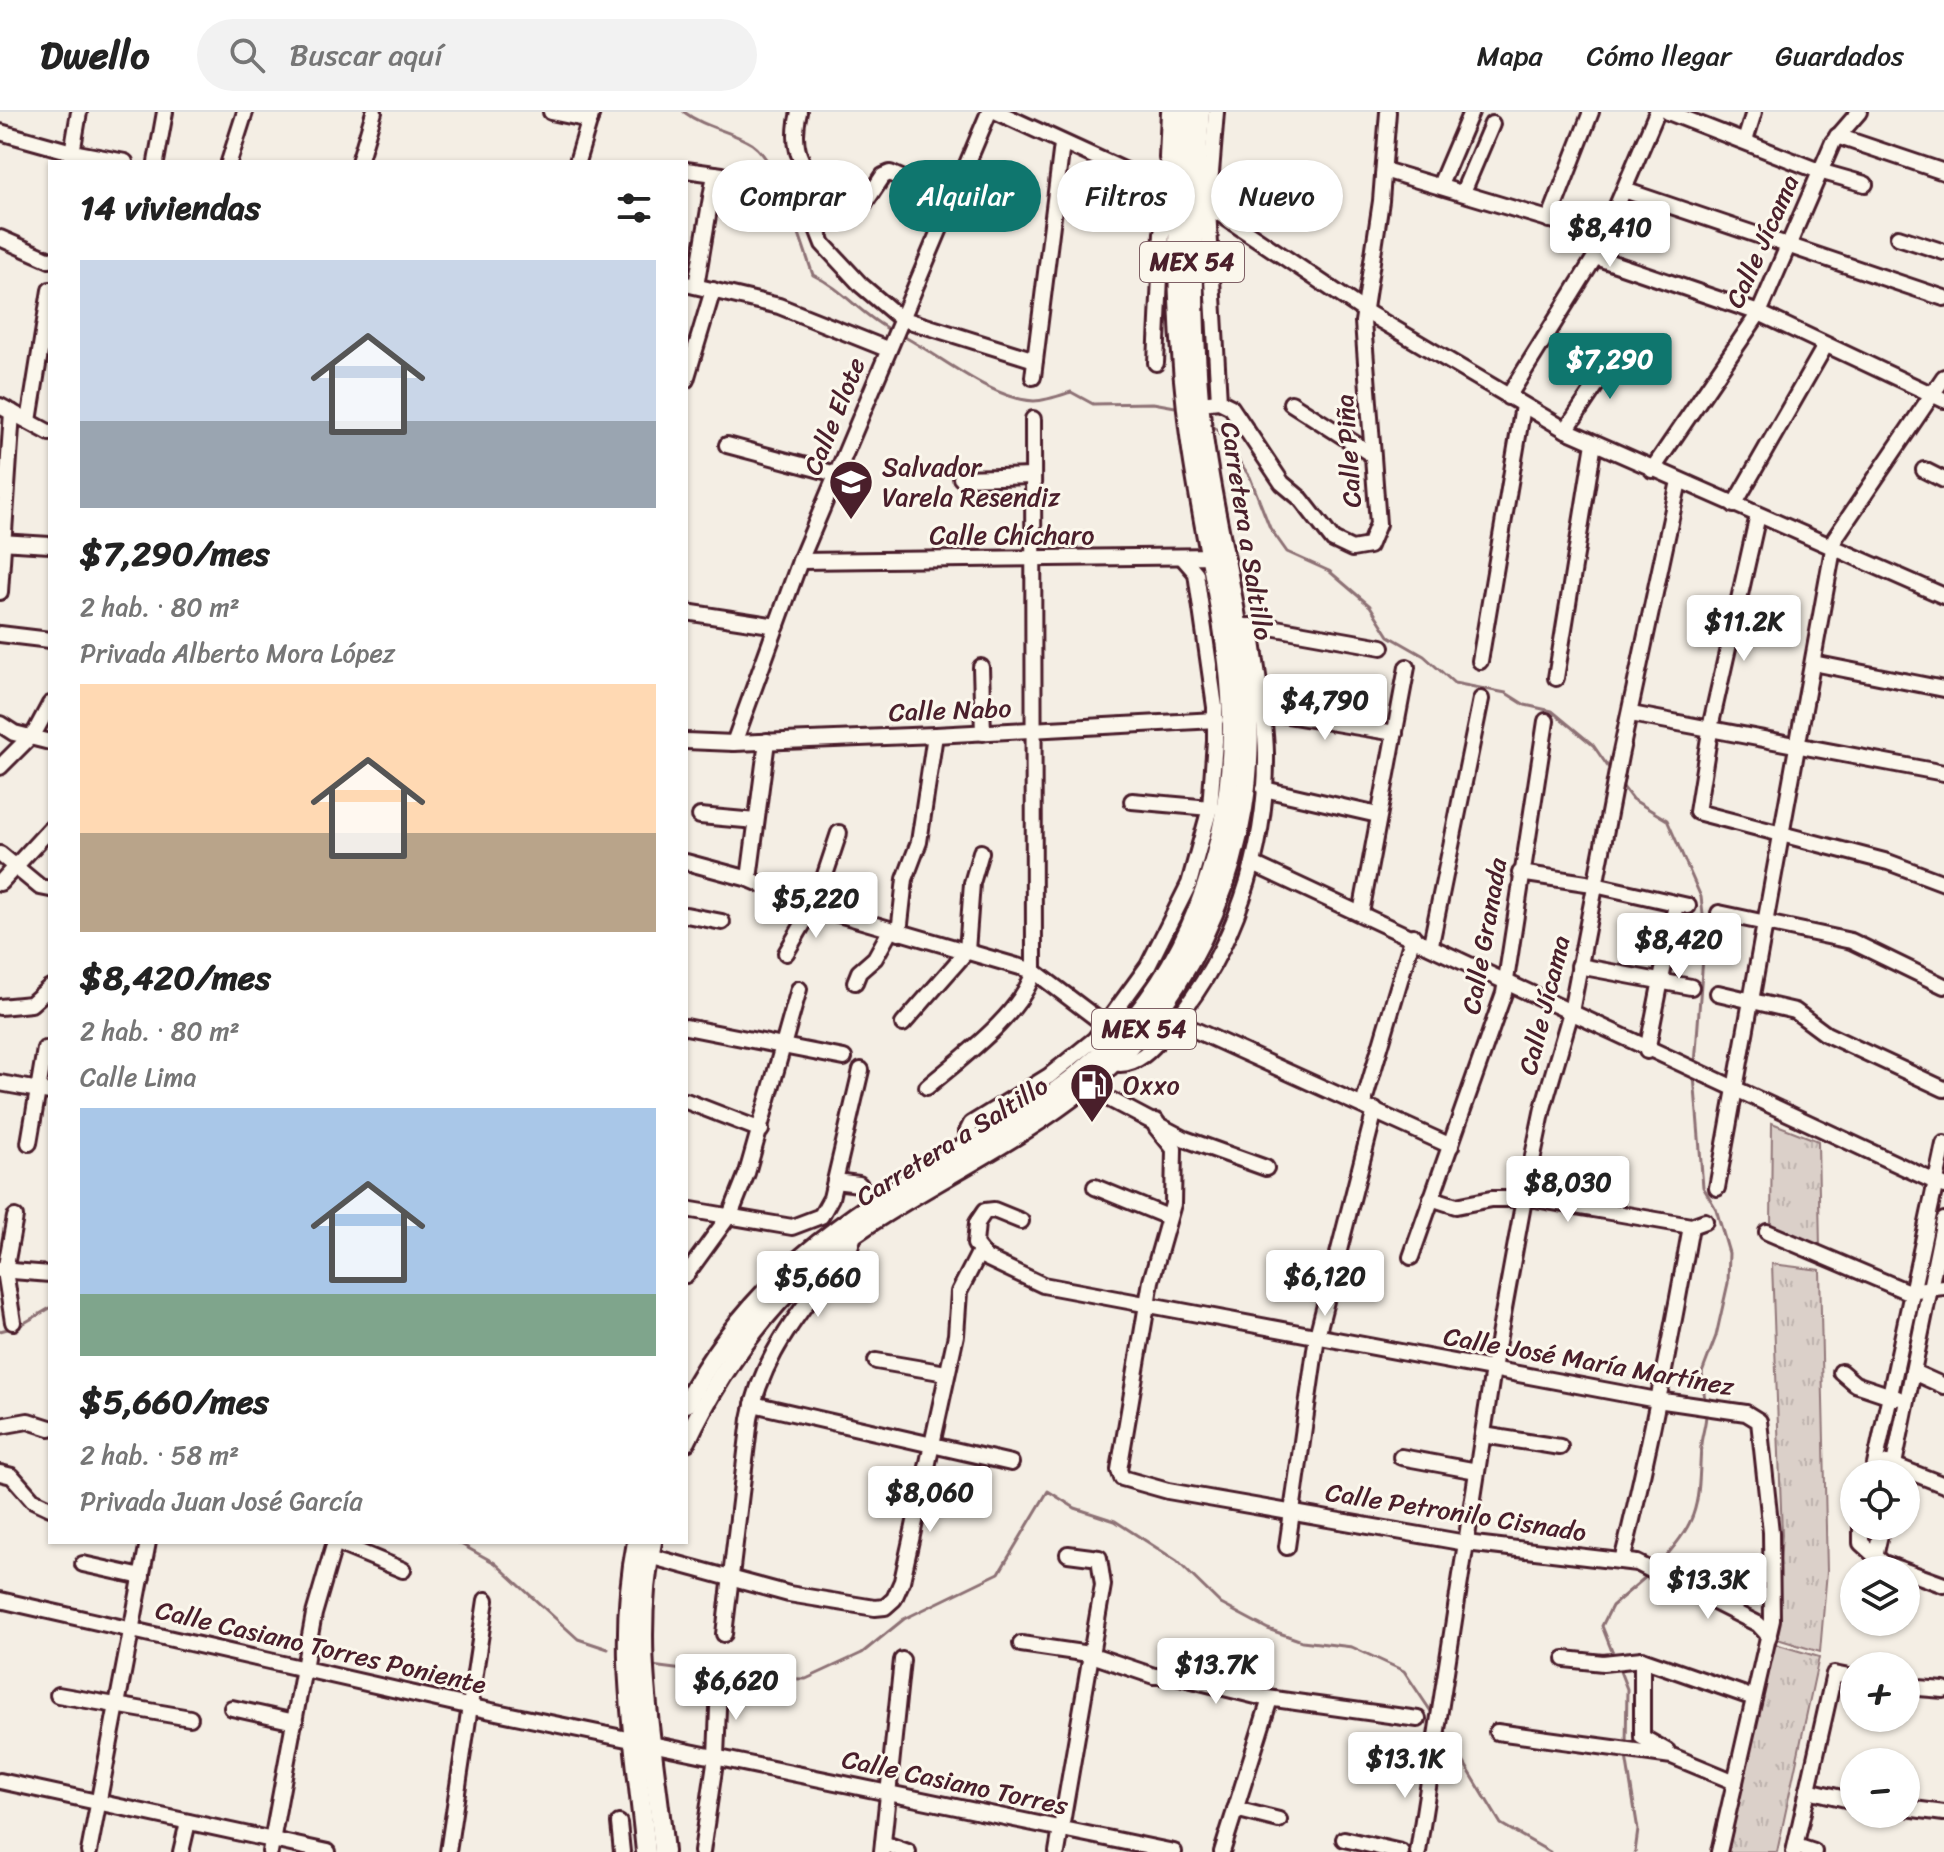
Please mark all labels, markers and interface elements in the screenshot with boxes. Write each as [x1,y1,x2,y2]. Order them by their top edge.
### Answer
search box [197,19,757,91]
text: Dwello [40,22,149,89]
text: Buscar aquí [289,28,442,82]
text: Mapa [1477,31,1543,80]
text: Cómo llegar [1587,31,1731,80]
text: Guardados [1775,31,1904,80]
icon: search [225,33,269,77]
chip: Comprar [712,160,873,232]
chip: Alquilar [889,160,1041,232]
chip: Filtros [1057,160,1195,232]
chip: Nuevo [1211,160,1343,232]
street label: Calle Jícama [1712,166,1812,316]
text: 14 viviendas [80,178,261,238]
icon: filters [612,186,656,230]
pin: $8,410 [1545,201,1675,269]
text: $8,410 [1568,204,1652,250]
road number: MEX 54 [1140,242,1244,282]
icon: home [296,312,440,456]
pin: $7,290 [1545,333,1675,401]
text: $7,290 [1567,336,1653,382]
street label: Calle Elote [790,350,878,482]
street label: Calle Piña [1321,393,1375,509]
street label: Carretera a Saltillo [1207,418,1287,644]
place label: Salvador Varela Resendiz [882,444,1061,520]
school or university icon: Salvador Varela Resendiz [827,458,875,521]
street label: Calle Chícharo [930,512,1094,558]
text: $7,290/mes [80,524,270,584]
text: 2 hab. · 80 m² [80,584,240,630]
pin: $11.2K [1679,595,1809,663]
text: $11.2K [1705,598,1783,644]
text: Privada Alberto Mora López [80,630,395,676]
pin: $4,790 [1260,674,1390,742]
text: $4,790 [1281,677,1369,723]
street label: Calle Nabo [888,685,1012,735]
icon: home [296,736,440,880]
street label: Calle Granada [1448,853,1521,1018]
pin: $5,220 [751,872,881,940]
text: $5,220 [773,875,859,921]
pin: $8,420 [1614,913,1744,981]
text: $8,420 [1635,916,1723,962]
street label: Calle Jícama [1504,930,1584,1080]
text: $8,420/mes [80,948,271,1008]
text: 2 hab. · 80 m² [80,1008,240,1054]
road number: MEX 54 [1092,1009,1196,1049]
text: Calle Lima [80,1054,196,1100]
fuel station icon: Oxxo [1068,1061,1116,1124]
place label: Oxxo [1123,1062,1180,1108]
street label: Carretera a Saltillo [846,1063,1058,1219]
pin: $8,030 [1503,1156,1633,1224]
text: $8,030 [1524,1159,1612,1205]
icon: home [296,1160,440,1304]
pin: $6,120 [1260,1250,1390,1318]
pin: $5,660 [753,1251,883,1319]
text: $6,120 [1284,1253,1366,1299]
text: $5,660 [775,1254,861,1300]
street label: Calle José María Martínez [1440,1313,1738,1409]
text: $5,660/mes [80,1372,269,1432]
text: 2 hab. · 58 m² [80,1432,239,1478]
map controls [1840,1460,1920,1828]
button: locate [1840,1460,1920,1540]
pin: $8,060 [865,1466,995,1534]
text: $8,060 [886,1469,974,1515]
street label: Calle Petronilo Cisnado [1322,1469,1590,1555]
text: Privada Juan José García [80,1478,363,1524]
pin: $13.3K [1643,1553,1773,1621]
text: $13.3K [1668,1556,1748,1602]
button: layers [1840,1556,1920,1636]
street label: Calle Casiano Torres Poniente [151,1587,491,1708]
pin: $13.7K [1151,1638,1281,1706]
text: $13.7K [1175,1641,1257,1687]
button: + [1840,1652,1920,1732]
pin: $6,620 [671,1654,801,1722]
text: $6,620 [693,1657,779,1703]
pin: $13.1K [1340,1732,1470,1800]
text: $13.1K [1366,1735,1444,1781]
street label: Calle Casiano Torres [838,1736,1073,1829]
button: − [1840,1748,1920,1828]

